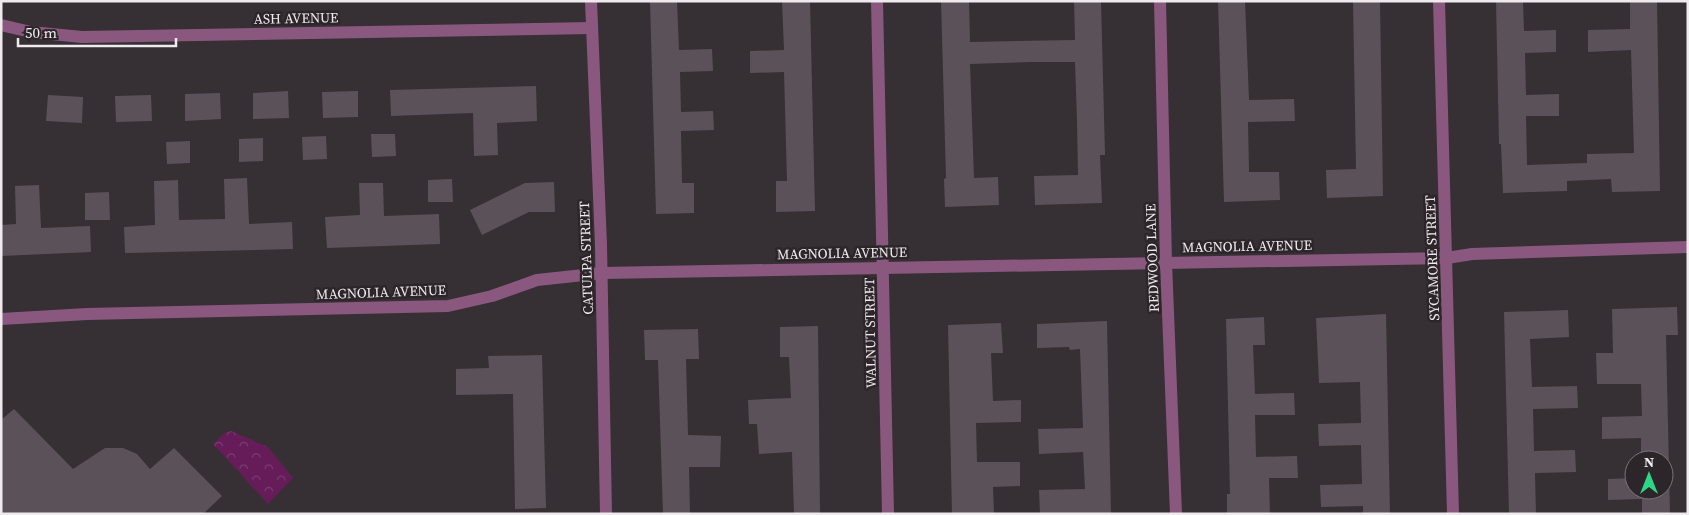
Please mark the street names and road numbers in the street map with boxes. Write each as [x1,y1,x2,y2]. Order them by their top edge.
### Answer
street label: ASH AVENUE [254,7,338,29]
street label: SYCAMORE STREET [1420,194,1444,321]
street label: CATULPA STREET [574,200,598,315]
street label: REDWOOD LANE [1140,203,1164,313]
street label: MAGNOLIA AVENUE [1182,235,1312,257]
street label: MAGNOLIA AVENUE [777,242,907,264]
street label: WALNUT STREET [859,277,881,389]
street label: MAGNOLIA AVENUE [316,280,446,304]

